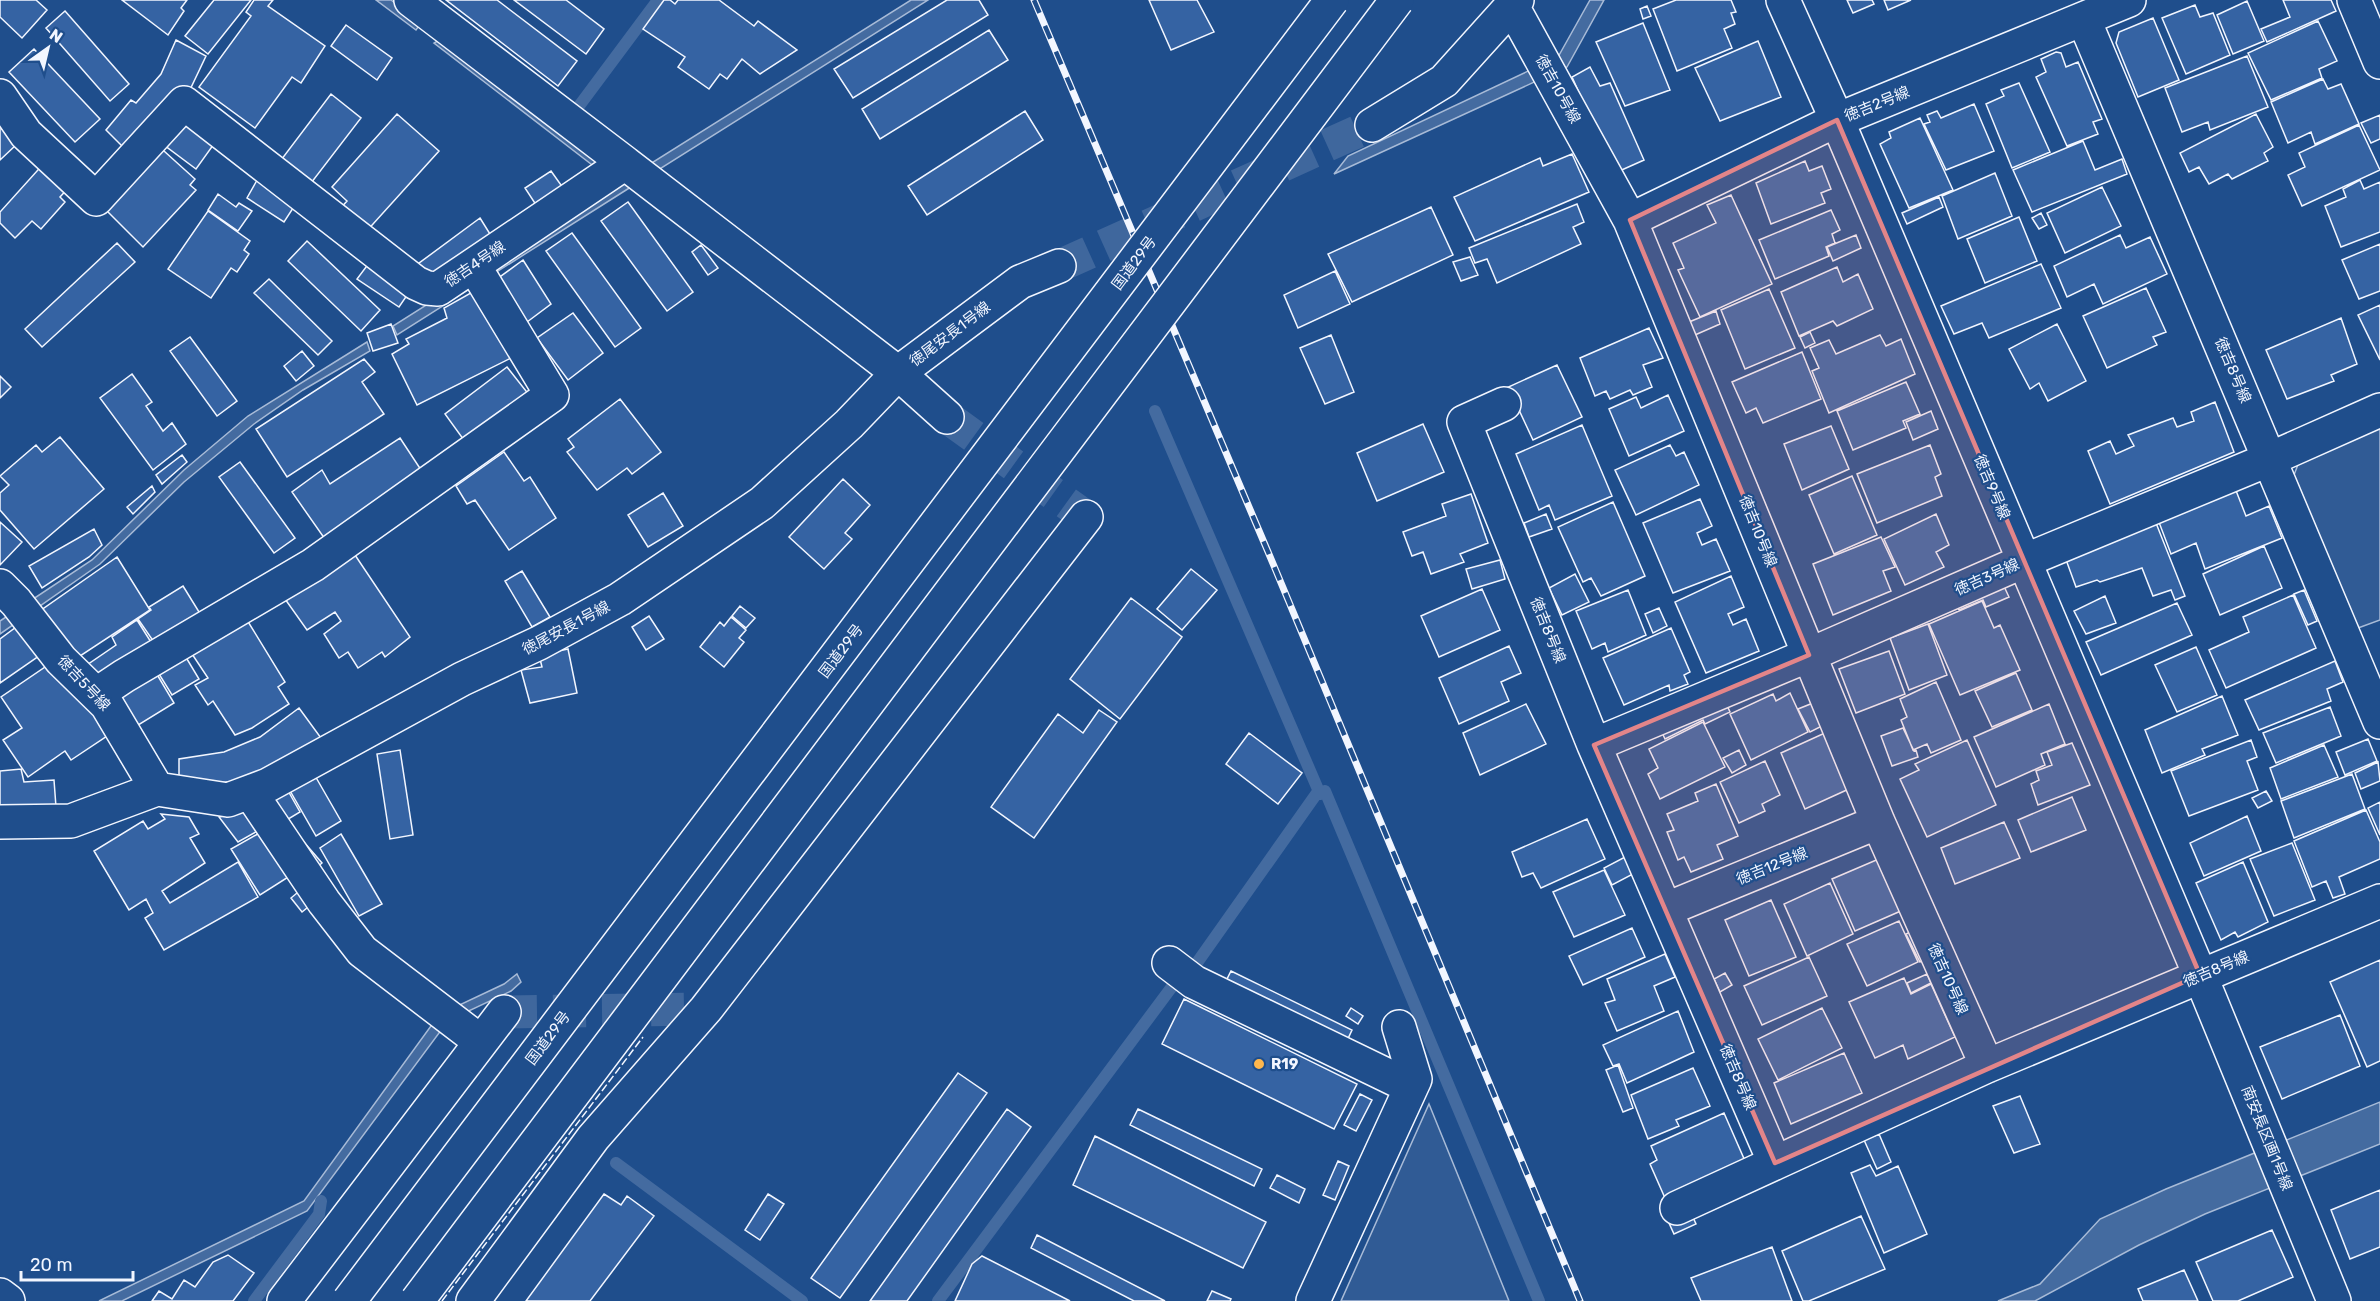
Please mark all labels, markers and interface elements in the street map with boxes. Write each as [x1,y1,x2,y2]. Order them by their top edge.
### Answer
north arrow [18,18,78,78]
text: N [46,25,66,47]
street label: 徳吉10号線 [1532,51,1584,127]
street label: 徳吉2号線 [1842,83,1912,125]
street label: 国道29号 [1108,233,1160,293]
street label: 徳吉4号線 [441,237,509,291]
street label: 徳尾安長1号線 [906,298,994,370]
street label: 徳吉8号線 [2211,334,2255,406]
street label: 徳吉9号線 [1970,452,2014,522]
street label: 徳吉10号線 [1735,492,1781,570]
street label: 徳吉3号線 [1952,555,2022,599]
street label: 徳吉8号線 [1527,594,1569,666]
street label: 徳尾安長1号線 [519,597,613,659]
street label: 国道29号 [815,621,867,681]
street label: 徳吉5号線 [54,652,114,714]
street label: 徳吉12号線 [1734,844,1810,888]
street label: 徳吉10号線 [1924,941,1972,1017]
street label: 徳吉8号線 [2180,947,2252,991]
street label: 国道29号 [522,1008,574,1068]
street label: 徳吉8号線 [1716,1041,1760,1113]
place label: R19 [1271,1055,1299,1073]
marker: R19 [1252,1057,1266,1071]
street label: 南安長区画1号線 [2238,1083,2296,1193]
scale bar [21,1244,134,1282]
text: 20 m [30,1254,72,1276]

